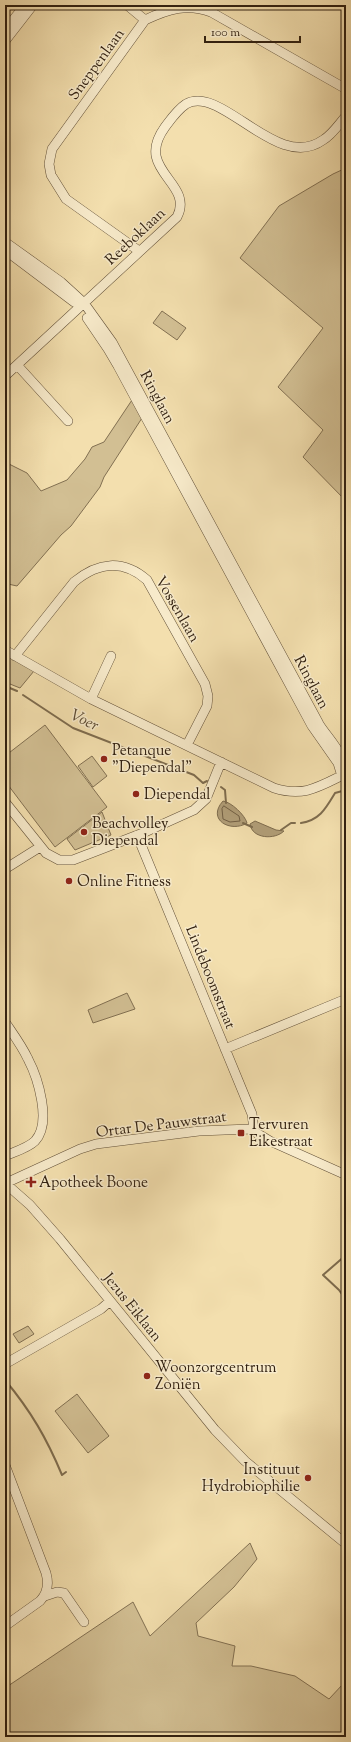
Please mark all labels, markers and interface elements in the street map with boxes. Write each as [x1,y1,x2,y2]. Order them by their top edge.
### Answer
scale bar [205,18,300,44]
text: 100 m [211,24,240,42]
street label: Sneppenlaan [64,25,130,105]
street label: Reeboklaan [101,204,171,271]
street label: Ringlaan [134,367,180,428]
street label: Vossenlaan [149,573,204,647]
street label: Ringlaan [288,652,334,713]
water label: Voer [66,705,102,738]
place label: Petanque "Diependal" [112,741,192,779]
marker: Petanque "Diependal" [99,754,109,764]
place label: Diependal [144,785,211,806]
marker: Diependal [131,789,141,799]
place label: Beachvolley Diependal [92,814,169,852]
marker: Beachvolley Diependal [79,827,89,837]
place label: Online Fitness [77,872,171,893]
marker: Online Fitness [64,876,74,886]
street label: Lindeboomstraat [179,923,240,1032]
street label: Ortar De Pauwstraat [95,1107,228,1144]
place label: Tervuren Eikestraat [249,1115,313,1153]
marker: Tervuren Eikestraat [236,1128,246,1138]
place label: Apotheek Boone [39,1173,148,1194]
marker: Apotheek Boone [26,1177,36,1187]
street label: Jezus Eiklaan [97,1268,166,1347]
place label: Woonzorgcentrum Zoniën [155,1358,277,1396]
marker: Woonzorgcentrum Zoniën [142,1371,152,1381]
place label: Instituut Hydrobiophilie [202,1460,300,1498]
marker: Instituut Hydrobiophilie [303,1473,313,1483]

